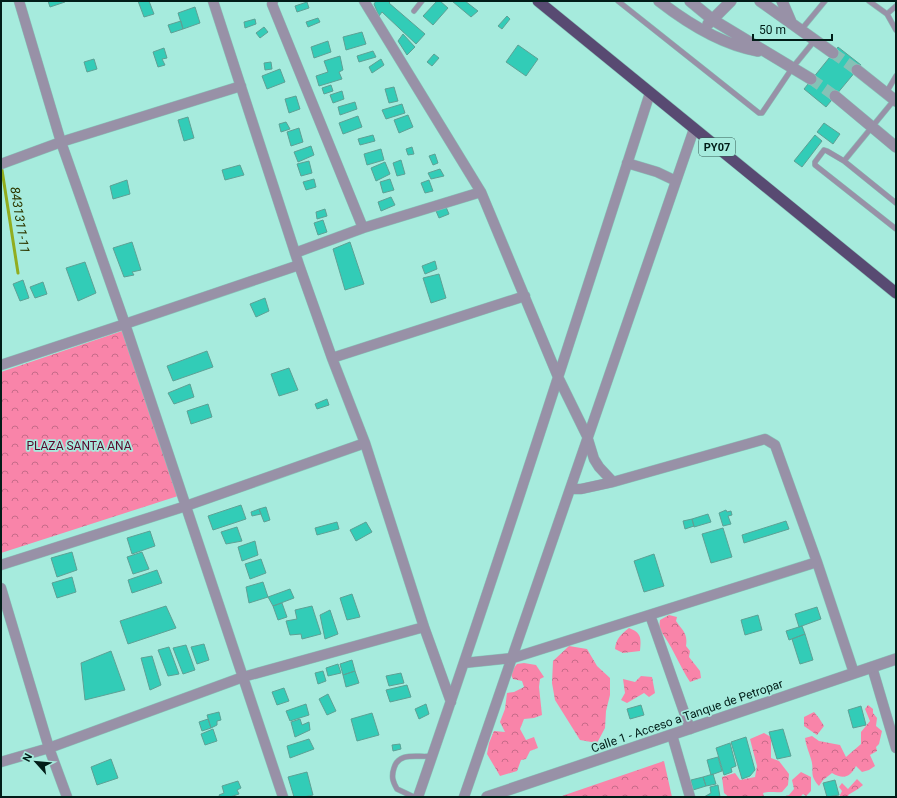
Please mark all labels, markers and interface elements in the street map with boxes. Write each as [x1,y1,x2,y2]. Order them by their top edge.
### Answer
scale bar [753,16,832,42]
text: 50 m [759,23,786,37]
road number: PY07 [699,138,735,156]
water label: 8431311-11 [7,186,33,254]
park label: PLAZA SANTA ANA [26,439,132,453]
street label: Calle 1 - Acceso a Tanque de Petropar [589,676,785,756]
north arrow [16,742,56,782]
text: N [20,751,35,764]

